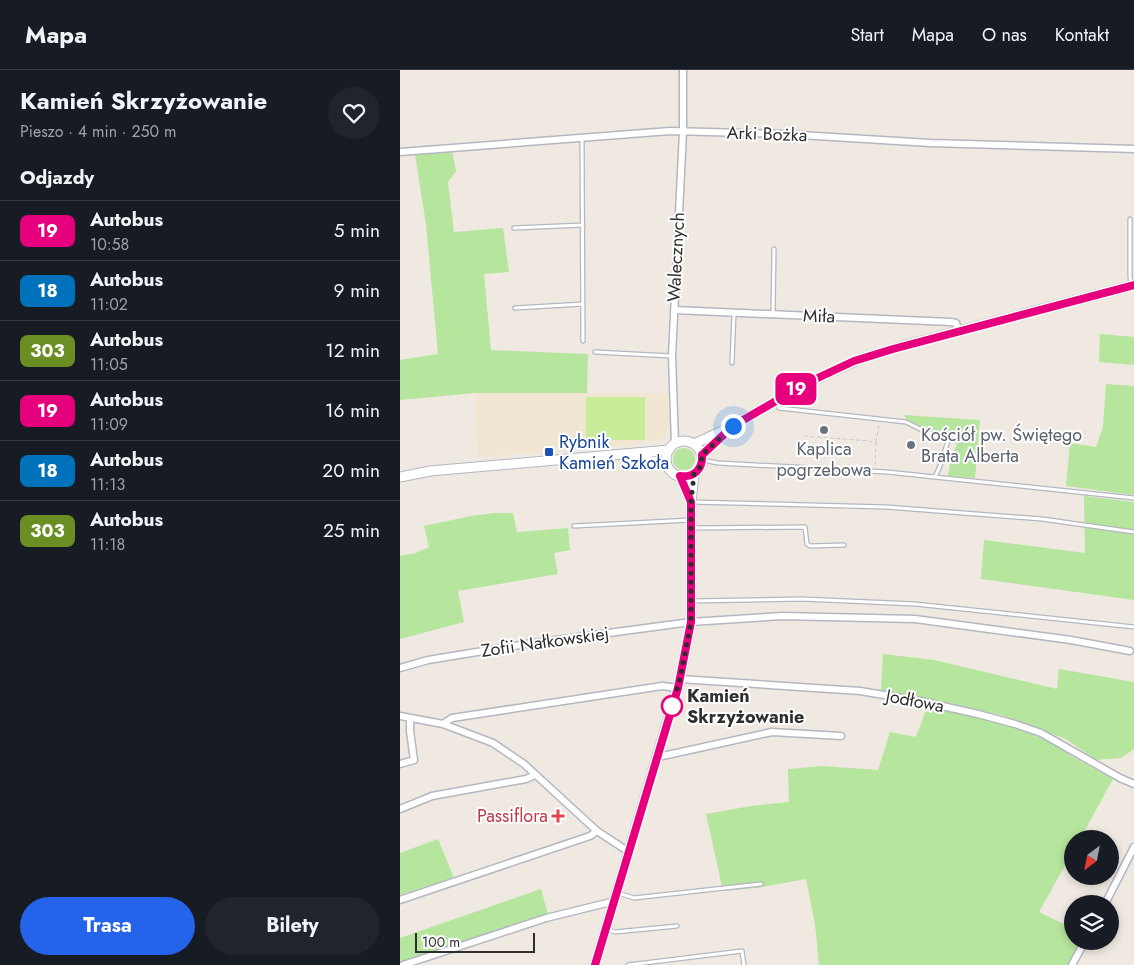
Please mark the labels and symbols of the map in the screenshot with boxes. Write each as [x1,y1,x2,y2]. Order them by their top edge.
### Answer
street label: Arki Bożka [726,120,808,148]
street label: Walecznych [661,211,691,303]
street label: Miła [803,302,835,330]
line badge: 19 [774,373,818,405]
your location [721,414,746,439]
place label: Kościół pw. Świętego Brata Alberta [921,422,1082,469]
marker: Kaplica pogrzebowa [818,424,830,436]
place label: Rybnik Kamień Szkoła [559,429,669,476]
place label: Kaplica pogrzebowa [776,436,872,483]
marker: Kościół pw. Świętego Brata Alberta [905,439,917,451]
marker: Rybnik Kamień Szkoła [543,446,555,458]
street label: Zofii Nałkowskiej [479,620,611,664]
street label: Jodłowa [882,682,946,719]
place label: Kamień Skrzyżowanie [687,683,804,730]
marker: Kamień Skrzyżowanie [661,695,683,717]
place label: Passiflora [477,803,548,829]
marker: Passiflora [552,810,564,822]
north arrow [1064,830,1119,885]
scale bar [415,930,535,953]

